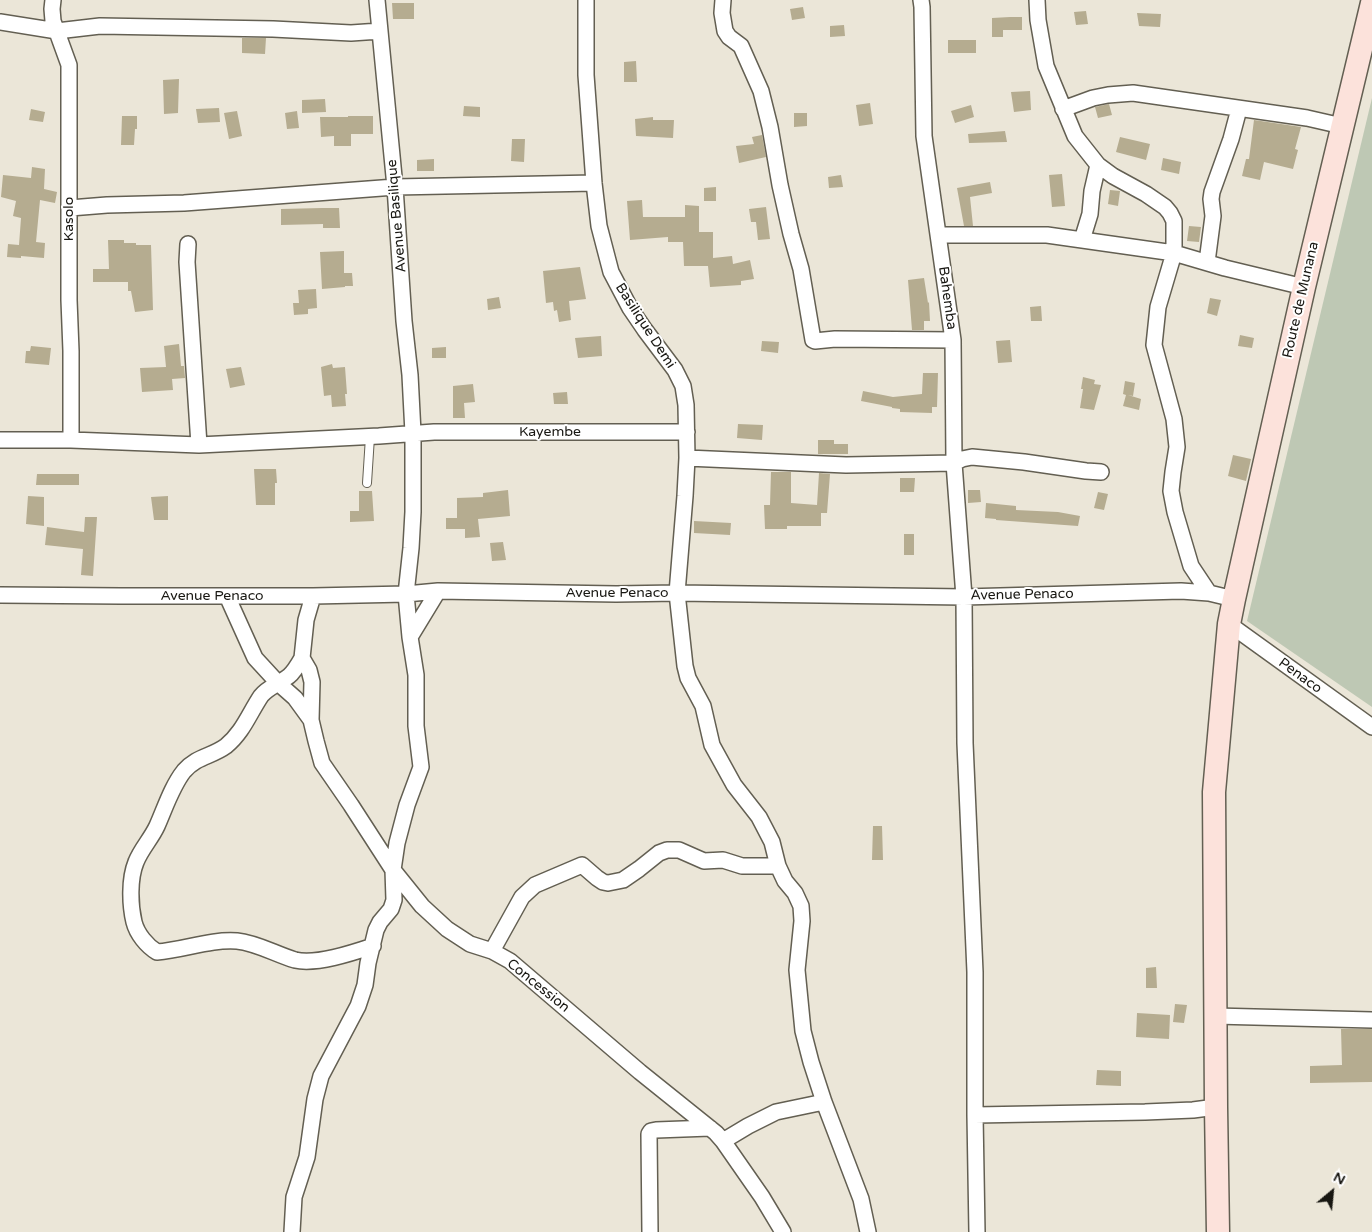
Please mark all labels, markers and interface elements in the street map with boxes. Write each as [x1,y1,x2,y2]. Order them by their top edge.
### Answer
street label: Avenue Basilique [384,159,410,273]
street label: Kasolo [61,197,77,241]
street label: Route de Munana [1279,240,1323,360]
street label: Bahemba [934,265,960,331]
street label: Basilique Demi [611,280,679,372]
street label: Kayembe [519,424,581,440]
street label: Avenue Penaco [565,585,669,601]
street label: Avenue Penaco [970,586,1074,604]
street label: Avenue Penaco [160,588,264,604]
street label: Penaco [1275,655,1325,697]
street label: Concession [503,956,573,1016]
north arrow [1307,1167,1357,1217]
text: N [1330,1168,1348,1188]

